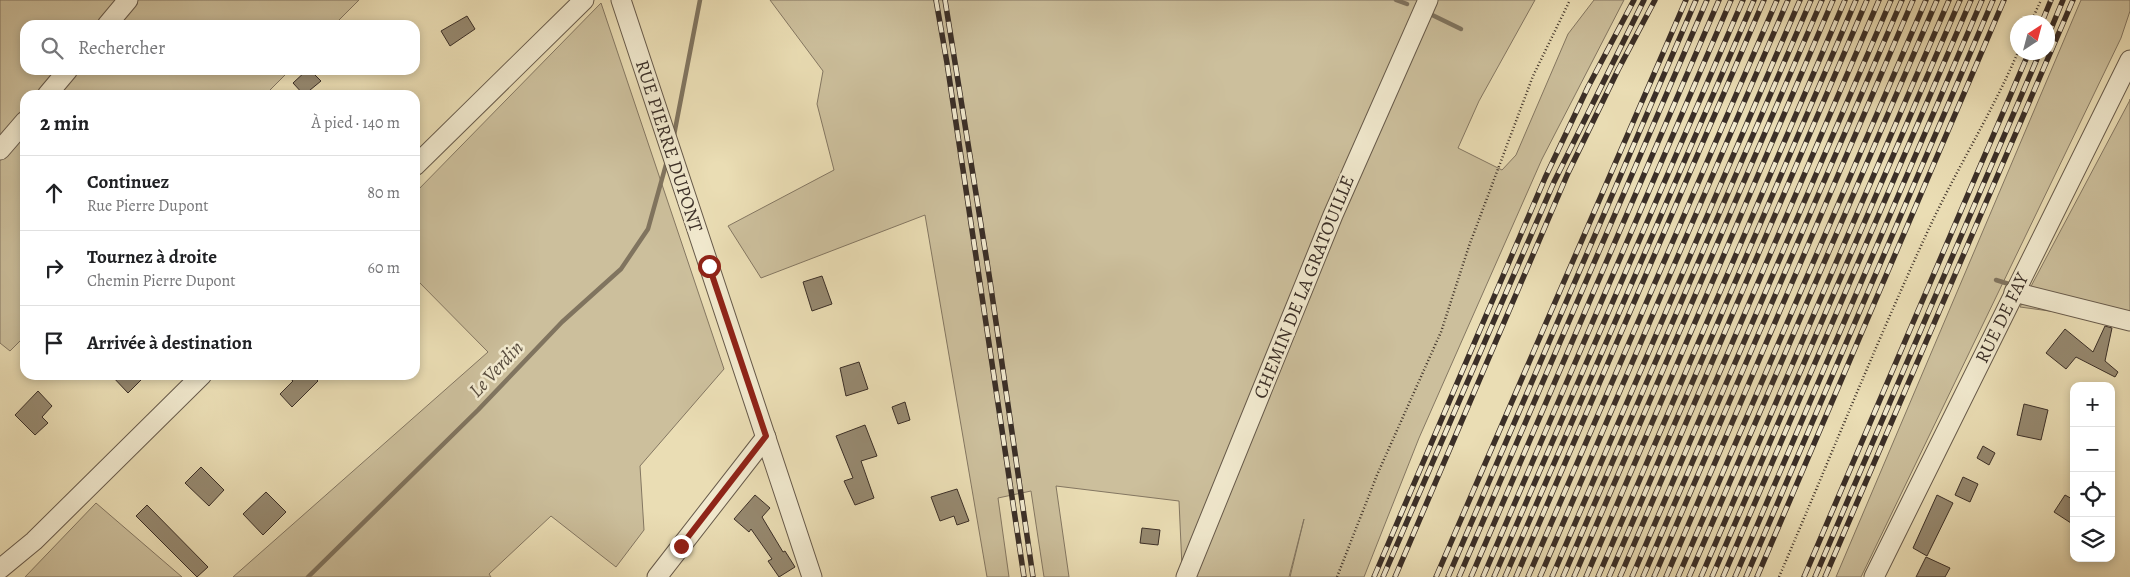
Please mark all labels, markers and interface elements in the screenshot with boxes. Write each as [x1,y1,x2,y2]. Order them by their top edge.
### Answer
north arrow [2010,15,2055,60]
search box [20,20,420,75]
icon: search [38,34,66,62]
text: Rechercher [78,35,165,61]
street label: RUE PIERRE DUPONT [629,57,709,236]
text: 2 min [40,109,89,137]
text: À pied · 140 m [312,112,400,134]
text: Continuez [87,169,169,195]
street label: CHEMIN DE LA GRATOUILLE [1247,171,1361,403]
icon: ahead [40,179,68,207]
text: 80 m [367,182,400,204]
text: Rue Pierre Dupont [87,195,208,217]
text: Tournez à droite [87,244,217,270]
icon: right [40,254,68,282]
route start [698,255,721,278]
text: 60 m [368,257,400,279]
street label: RUE DE FAY [1969,268,2035,368]
text: Chemin Pierre Dupont [87,270,236,292]
icon: arrive [40,329,68,357]
text: Arrivée à destination [87,330,252,356]
water label: Le Verdin [463,335,529,403]
map controls [2070,382,2115,562]
button: + [2070,382,2115,427]
button: − [2070,427,2115,472]
button: locate [2070,472,2115,517]
button: layers [2070,517,2115,562]
route end [670,535,693,558]

